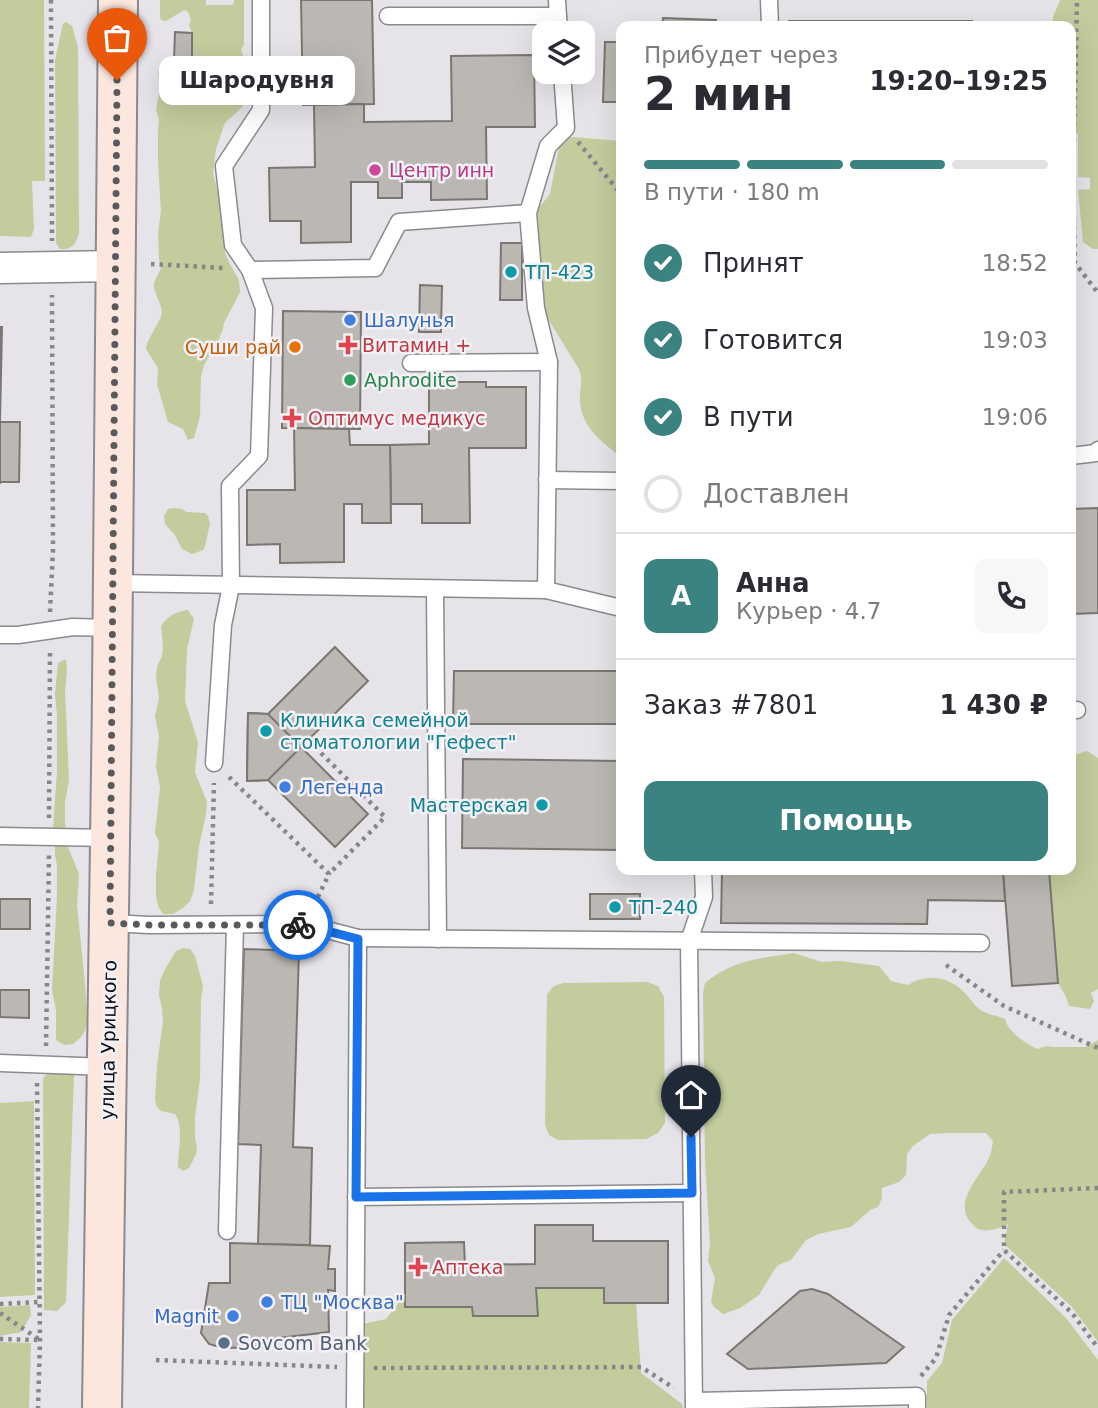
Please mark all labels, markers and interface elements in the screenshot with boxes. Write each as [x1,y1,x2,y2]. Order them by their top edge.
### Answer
pin [87,8,147,80]
icon: bag [98,19,136,57]
map controls [532,21,595,84]
button: layers [532,21,595,84]
text: Прибудет через [644,42,838,68]
callout: Шародувня [159,56,355,104]
text: 19:20–19:25 [869,66,1048,96]
text: Шародувня [180,67,334,93]
text: 2 мин [644,67,794,121]
place label: Центр инн [389,159,494,181]
marker: Центр инн [367,162,383,178]
text: В пути · 180 m [644,179,820,205]
icon: check [644,244,682,282]
text: Принят [703,248,804,278]
text: 18:52 [982,250,1048,276]
place label: ТП-423 [524,261,594,283]
marker: ТП-423 [503,264,519,280]
place label: Шалунья [364,309,454,331]
marker: Шалунья [342,312,358,328]
icon: check [644,321,682,359]
text: Готовится [703,325,843,355]
text: 19:03 [982,327,1048,353]
place label: Витамин + [362,334,471,356]
place label: Суши рай [185,336,281,358]
marker: Витамин + [340,337,356,353]
marker: Суши рай [287,339,303,355]
place label: Aphrodite [364,369,457,391]
marker: Aphrodite [342,372,358,388]
icon: check [644,398,682,436]
text: В пути [703,402,794,432]
text: 19:06 [982,404,1048,430]
place label: Оптимус медикус [308,407,486,429]
marker: Оптимус медикус [282,408,302,428]
text: Доставлен [703,479,850,509]
button: phone [974,559,1048,633]
text: Анна [736,568,810,598]
text: А [671,581,691,611]
text: Курьер · 4.7 [736,598,881,624]
text: Заказ #7801 [644,690,818,720]
text: 1 430 ₽ [939,690,1048,720]
place label: Клиника семейной стоматологии "Гефест" [280,709,517,753]
marker: Клиника семейной стоматологии "Гефест" [258,723,274,739]
place label: Легенда [299,776,384,798]
marker: Легенда [277,779,293,795]
button: Помощь [644,781,1048,861]
place label: Мастерская [410,794,528,816]
marker: Мастерская [534,797,550,813]
courier [263,890,333,960]
place label: ТП-240 [628,896,698,918]
marker: ТП-240 [607,899,623,915]
icon: bike [279,906,317,944]
street label: улица Урицкого [96,960,120,1120]
pin [661,1065,721,1137]
icon: home [672,1076,710,1114]
place label: Аптека [432,1256,503,1278]
marker: Аптека [410,1259,426,1275]
place label: ТЦ "Москва" [280,1291,404,1313]
marker: ТЦ "Москва" [259,1294,275,1310]
place label: Magnit [154,1305,219,1327]
marker: Magnit [225,1308,241,1324]
place label: Sovcom Bank [238,1332,367,1354]
marker: Sovcom Bank [216,1335,232,1351]

